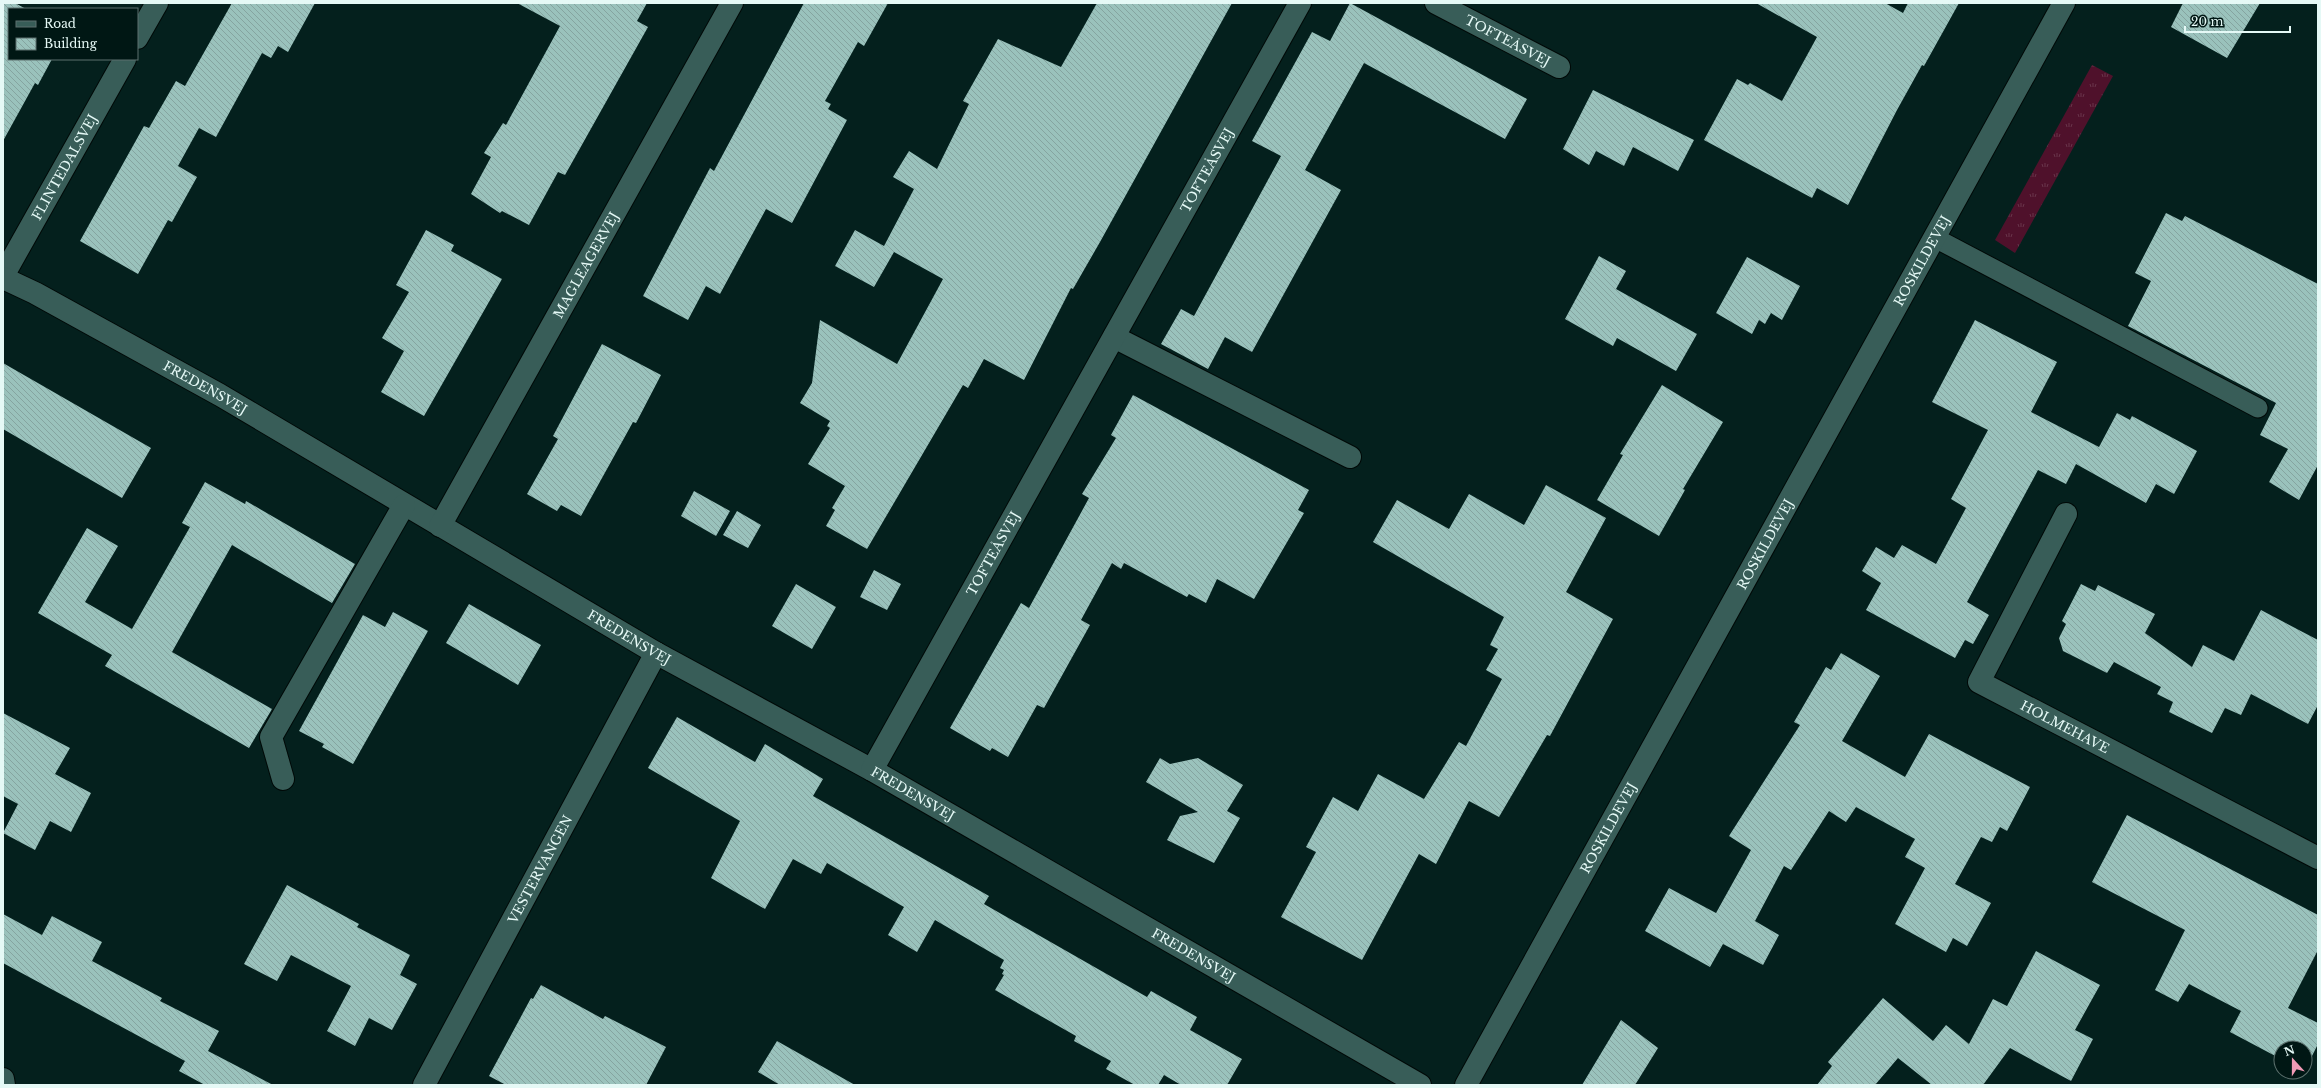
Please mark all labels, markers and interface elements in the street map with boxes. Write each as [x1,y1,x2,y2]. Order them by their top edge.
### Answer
legend [8,8,138,60]
scale bar [2185,8,2290,34]
street label: TOFTEÅSVEJ [1462,11,1554,70]
text: 20 m [2191,14,2223,29]
text: Road [44,16,76,31]
text: Building [44,36,98,51]
street label: FLINTEDALSVEJ [28,111,101,223]
street label: TOFTEÅSVEJ [1176,125,1237,215]
street label: MAGLEAGERVEJ [549,209,622,321]
street label: ROSKILDEVEJ [1890,212,1954,309]
street label: FREDENSVEJ [160,357,250,418]
street label: ROSKILDEVEJ [1733,496,1797,593]
street label: TOFTEÅSVEJ [962,508,1023,599]
street label: FREDENSVEJ [584,606,674,668]
street label: HOLMEHAVE [2018,697,2112,757]
street label: FREDENSVEJ [868,763,958,824]
street label: ROSKILDEVEJ [1576,779,1640,876]
street label: VESTERVANGEN [503,812,576,927]
street label: FREDENSVEJ [1149,924,1239,986]
north arrow [2273,1040,2313,1080]
text: N [2282,1042,2297,1059]

